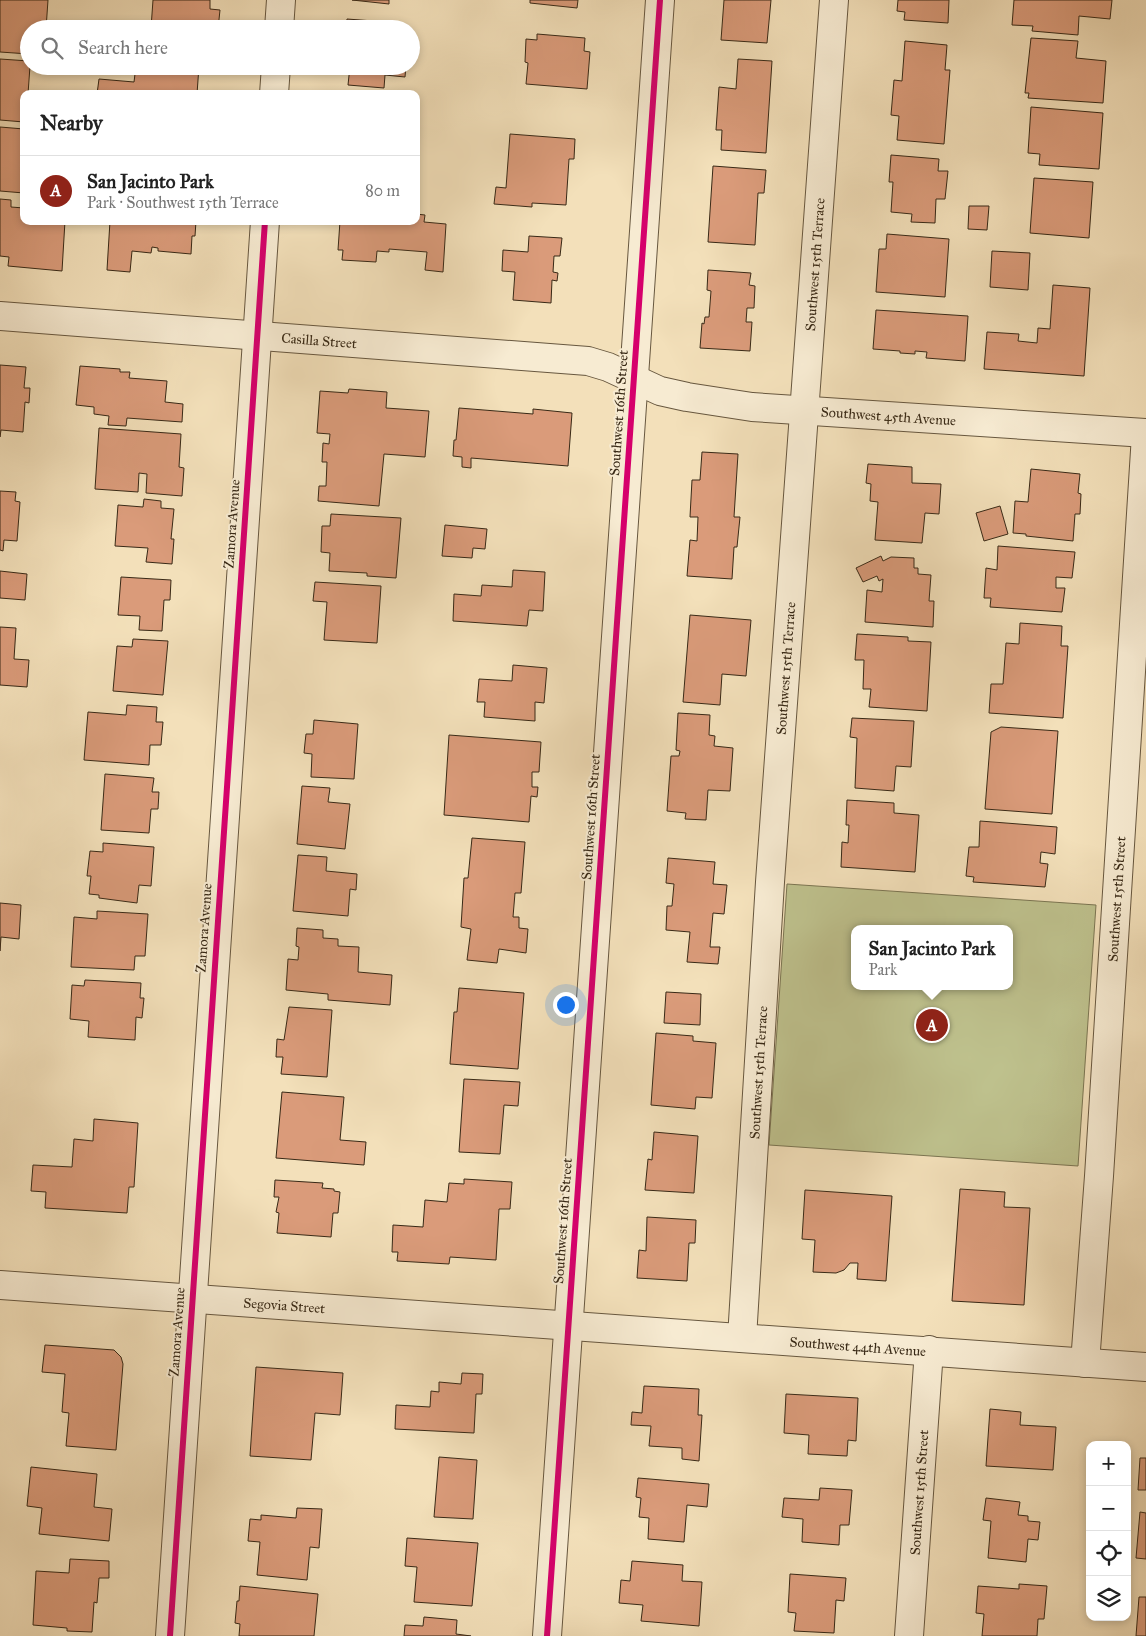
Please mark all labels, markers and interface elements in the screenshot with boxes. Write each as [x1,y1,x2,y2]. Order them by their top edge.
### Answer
search box [20,20,420,75]
icon: search [38,34,66,62]
text: Search here [78,36,168,59]
text: Nearby [40,110,103,136]
text: San Jacinto Park [87,170,214,193]
text: A [51,181,61,200]
text: 80 m [365,181,400,200]
text: Park · Southwest 15th Terrace [87,193,279,212]
street label: Southwest 15th Terrace [802,197,828,332]
street label: Casilla Street [281,329,358,352]
street label: Southwest 16th Street [606,349,632,477]
street label: Southwest 45th Avenue [820,403,957,429]
street label: Zamora Avenue [220,479,244,569]
street label: Southwest 15th Terrace [772,601,799,736]
street label: Southwest 16th Street [578,753,604,881]
street label: Southwest 15th Street [1104,836,1129,962]
street label: Zamora Avenue [192,883,216,973]
popup [851,925,1013,990]
text: San Jacinto Park [869,937,995,960]
text: Park [869,960,897,979]
your location [553,992,579,1018]
street label: Southwest 15th Terrace [746,1005,771,1140]
pin: A [916,1006,948,1044]
street label: Southwest 16th Street [550,1157,576,1285]
street label: Zamora Avenue [165,1287,189,1377]
street label: Segovia Street [243,1294,326,1317]
street label: Southwest 44th Avenue [789,1333,927,1360]
street label: Southwest 15th Street [906,1429,932,1556]
map controls [1086,1441,1131,1621]
button: + [1086,1441,1131,1486]
button: − [1086,1486,1131,1531]
button: locate [1086,1531,1131,1576]
button: layers [1086,1576,1131,1621]

